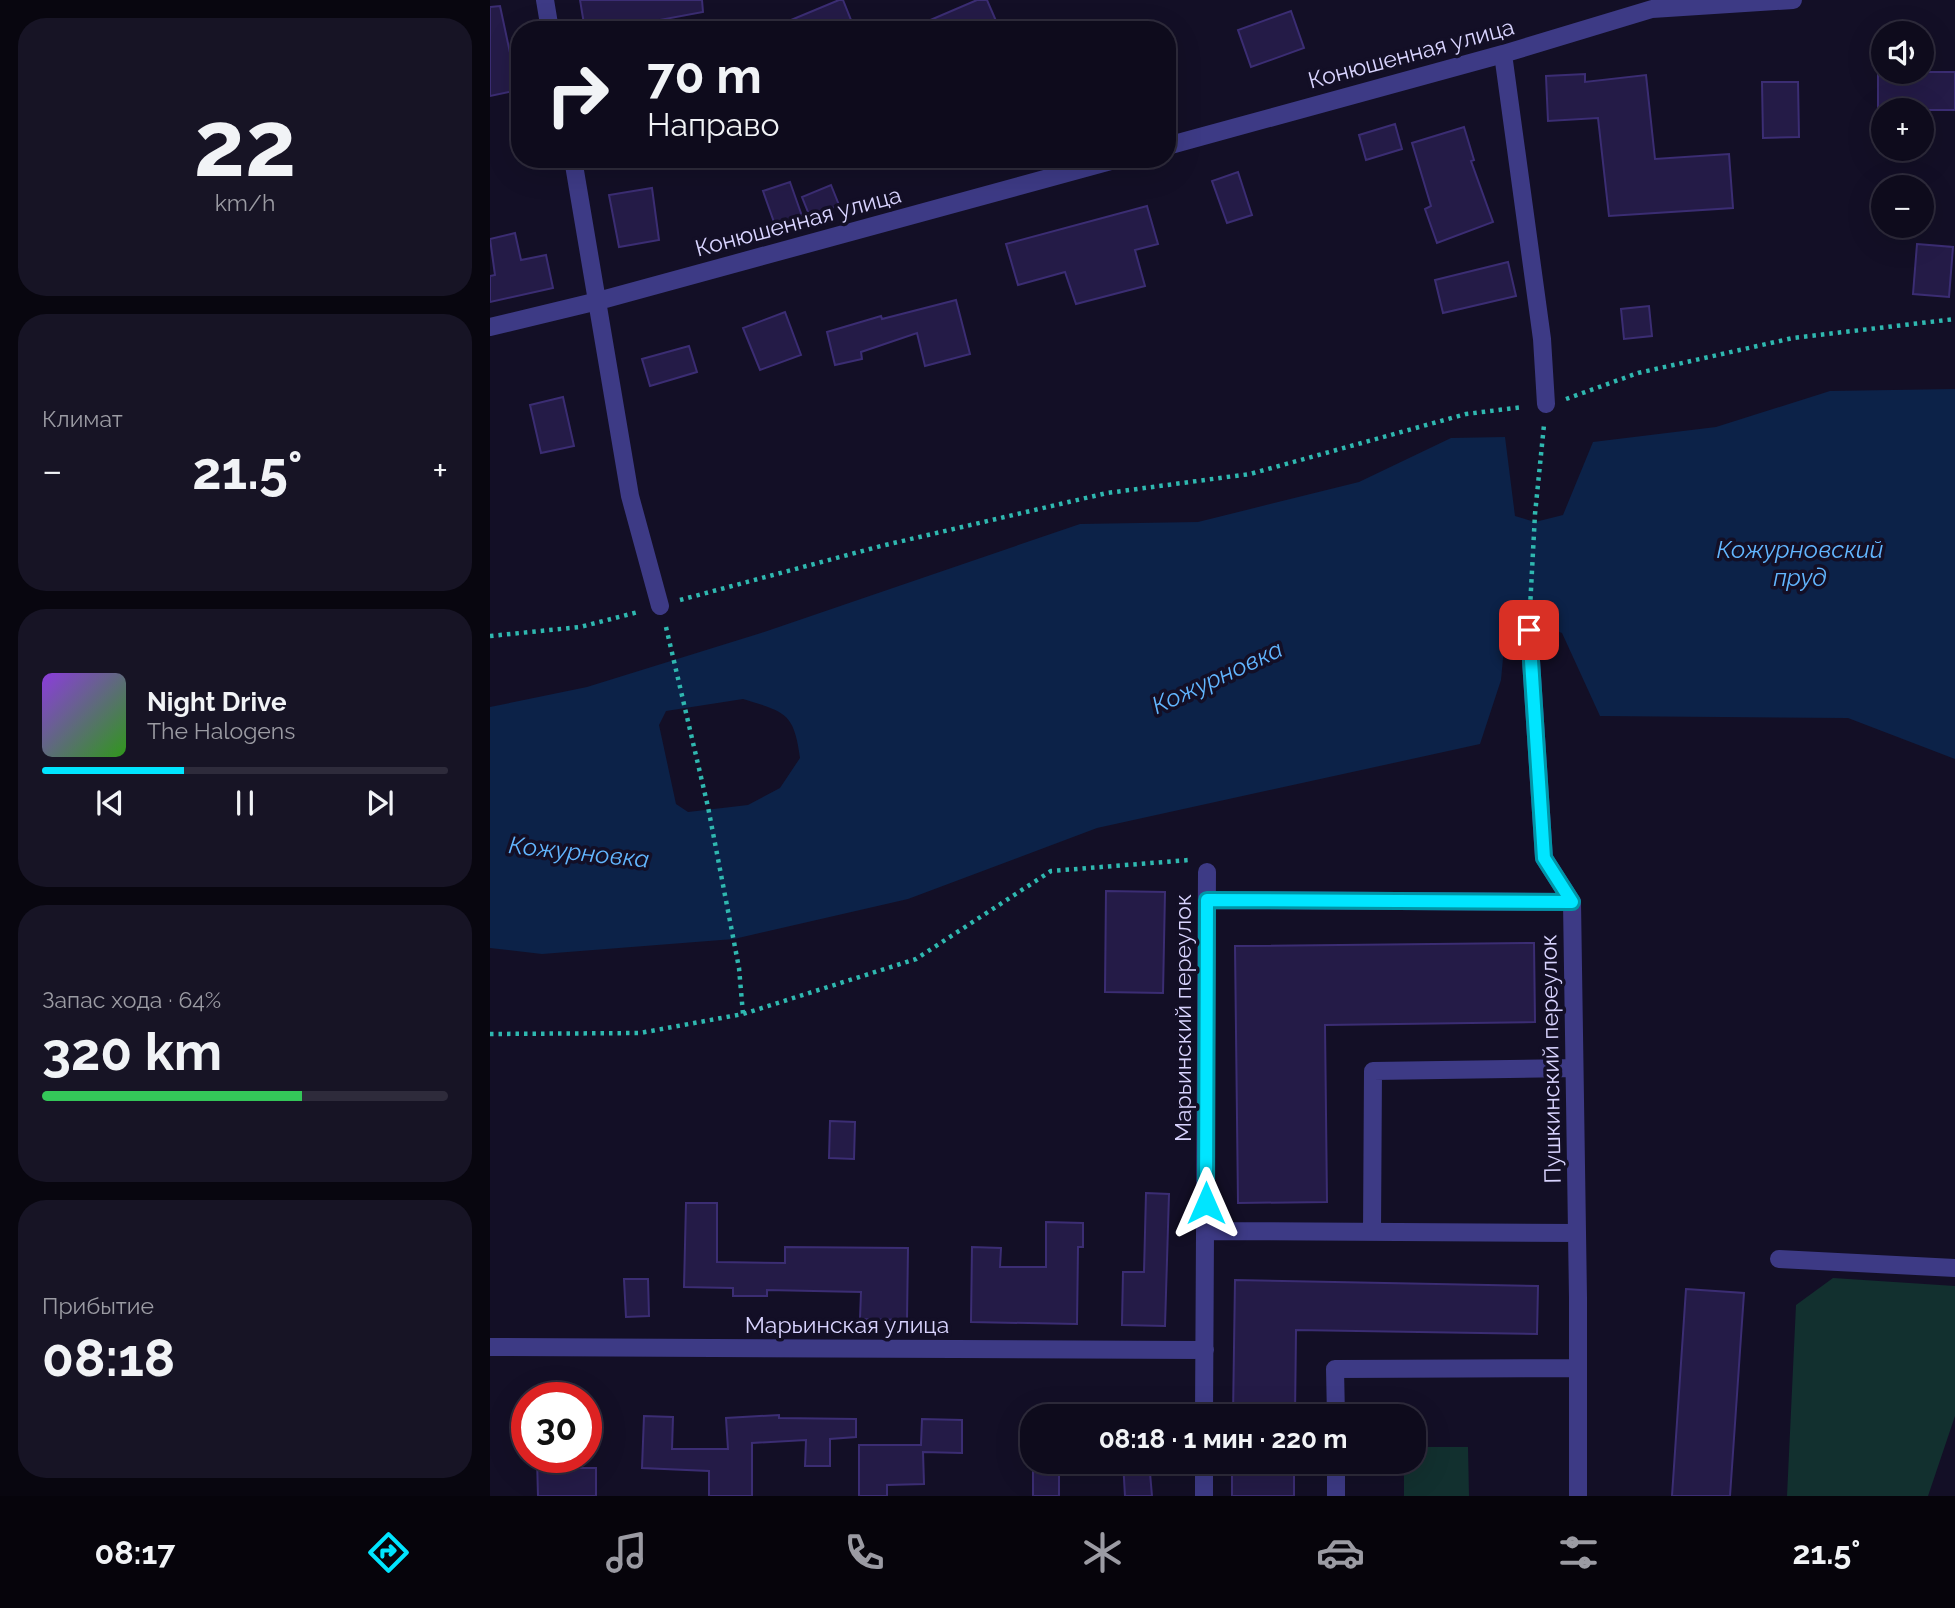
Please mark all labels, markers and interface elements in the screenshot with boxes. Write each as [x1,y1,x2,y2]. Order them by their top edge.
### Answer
street label: Конюшенная улица [1305,12,1517,94]
map controls [1871,21,1934,238]
button: sound [1871,21,1934,84]
text: 70 m [647,47,762,104]
icon: right [532,49,623,140]
text: 22 [194,90,296,197]
button: + [1871,98,1934,161]
text: Направо [647,106,779,143]
button: − [1871,175,1934,238]
street label: Конюшенная улица [692,180,904,262]
text: km/h [215,189,275,216]
text: Климат [42,405,123,432]
text: 21.5° [192,440,303,501]
text: − [42,448,62,493]
text: + [432,448,448,493]
water label: Кожурновский пруд [1717,535,1883,592]
pin [1499,600,1559,660]
icon: arrive [1510,611,1548,649]
water label: Кожурновка [1147,634,1287,720]
text: Night Drive [147,687,286,717]
text: The Halogens [147,717,295,744]
icon: previous [91,784,129,822]
icon: pause [226,784,264,822]
icon: next [361,784,399,822]
water label: Кожурновка [507,830,651,874]
street label: Марьинский переулок [1169,894,1196,1142]
street label: Пушкинский переулок [1534,934,1566,1184]
text: Запас хода · 64% [42,986,221,1013]
text: 320 km [42,1021,222,1082]
position arrow [1169,1166,1243,1240]
text: Прибытие [42,1292,154,1319]
street label: Марьинская улица [745,1311,949,1338]
text: 08:18 [42,1327,175,1388]
speed limit sign: 30 [511,1382,602,1473]
text: 08:18 · 1 мин · 220 m [1099,1424,1347,1454]
icon: directions [364,1528,413,1577]
icon: music [602,1528,651,1577]
icon: phone [840,1528,889,1577]
icon: climate [1078,1528,1127,1577]
icon: car [1316,1528,1365,1577]
icon: filters [1554,1528,1603,1577]
text: 08:17 [95,1534,175,1571]
text: 21.5° [1792,1534,1860,1571]

